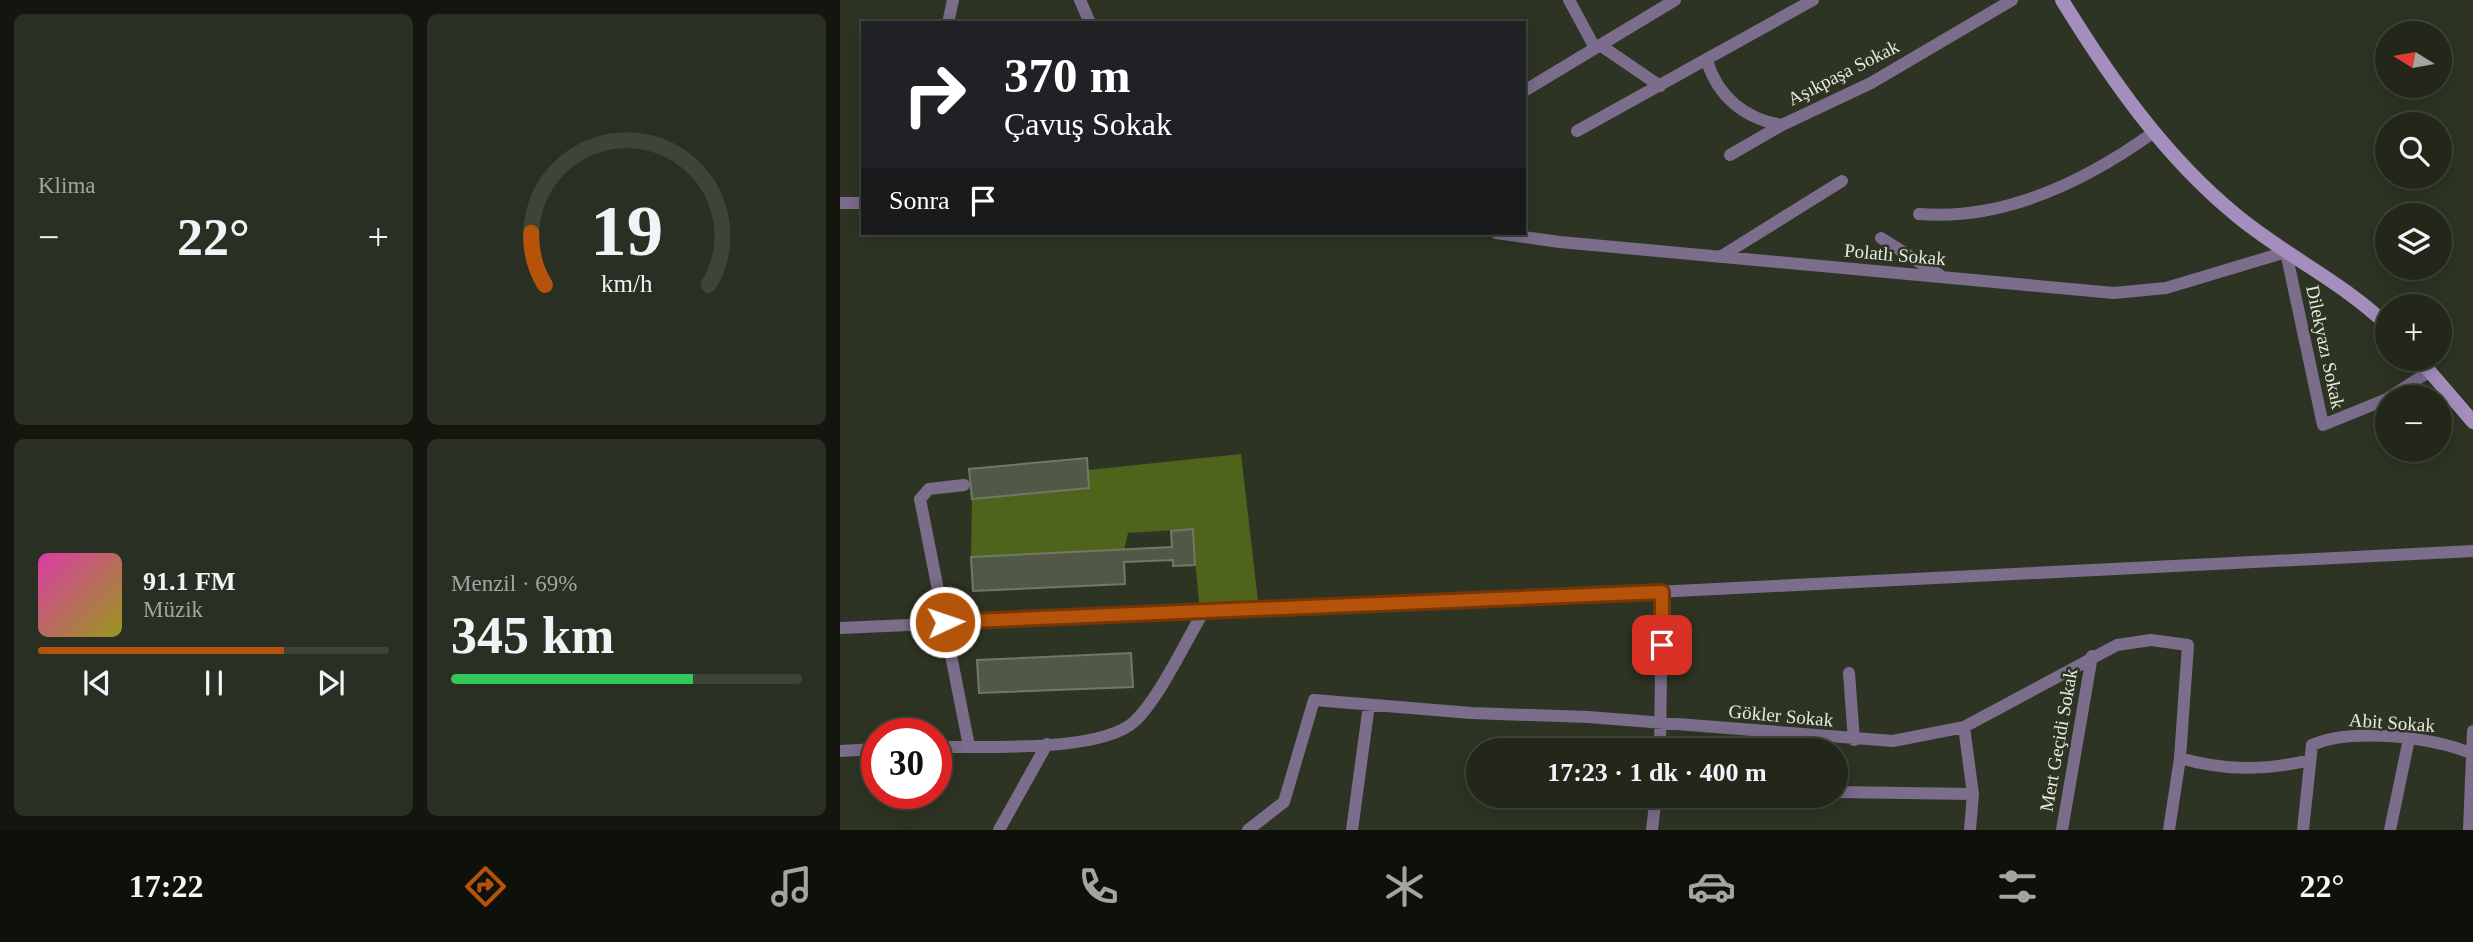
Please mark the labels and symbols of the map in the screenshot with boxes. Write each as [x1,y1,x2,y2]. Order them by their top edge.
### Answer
north arrow [2375,21,2452,98]
street label: Aşıkpaşa Sokak [1784,35,1903,109]
street label: Polatlı Sokak [1843,240,1947,269]
street label: Dilekyazı Sokak [2302,283,2349,411]
position arrow [908,585,982,659]
pin [1632,615,1692,675]
street label: Mert Geçidi Sokak [2036,667,2081,813]
street label: Gökler Sokak [1728,700,1835,731]
street label: Abit Sokak [2348,709,2436,736]
speed limit sign: 30 [861,718,952,809]

